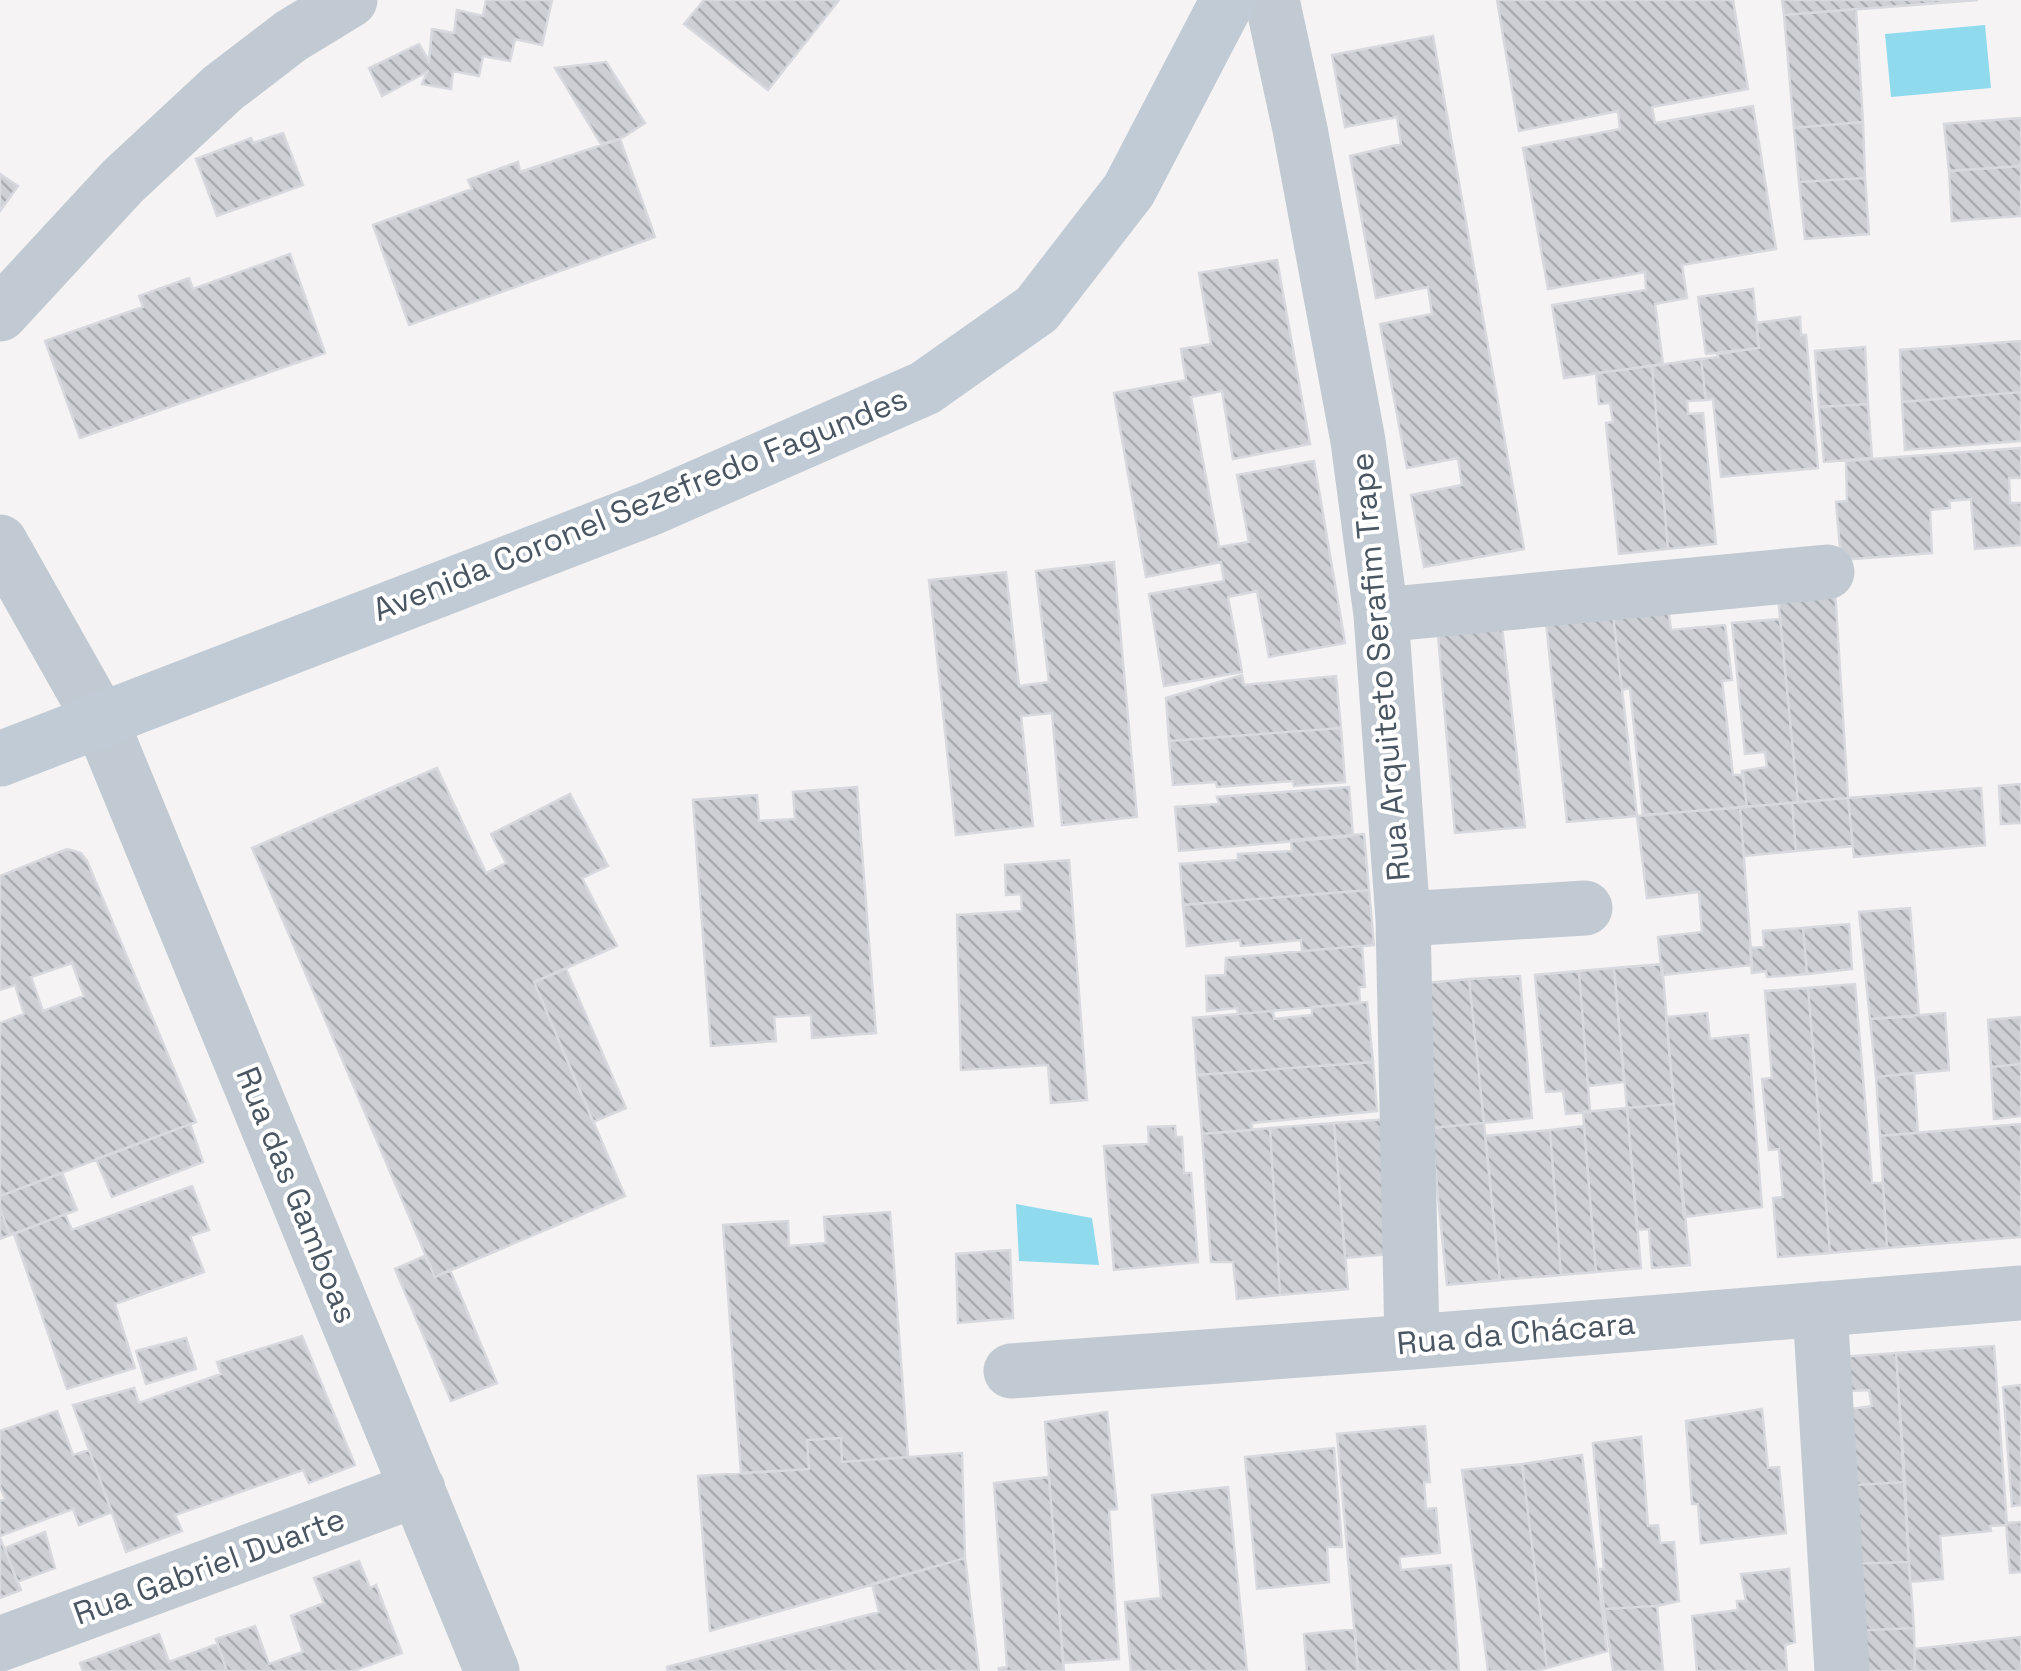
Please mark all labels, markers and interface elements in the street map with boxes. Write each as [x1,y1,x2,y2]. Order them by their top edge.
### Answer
street label: Avenida Coronel Sezefredo Fagundes [367,378,913,630]
street label: Rua Arquiteto Serafim Trape [1341,451,1419,883]
street label: Rua das Gamboas [227,1061,367,1329]
street label: Rua da Chácara [1395,1303,1637,1363]
street label: Rua Gabriel Duarte [68,1498,350,1634]

